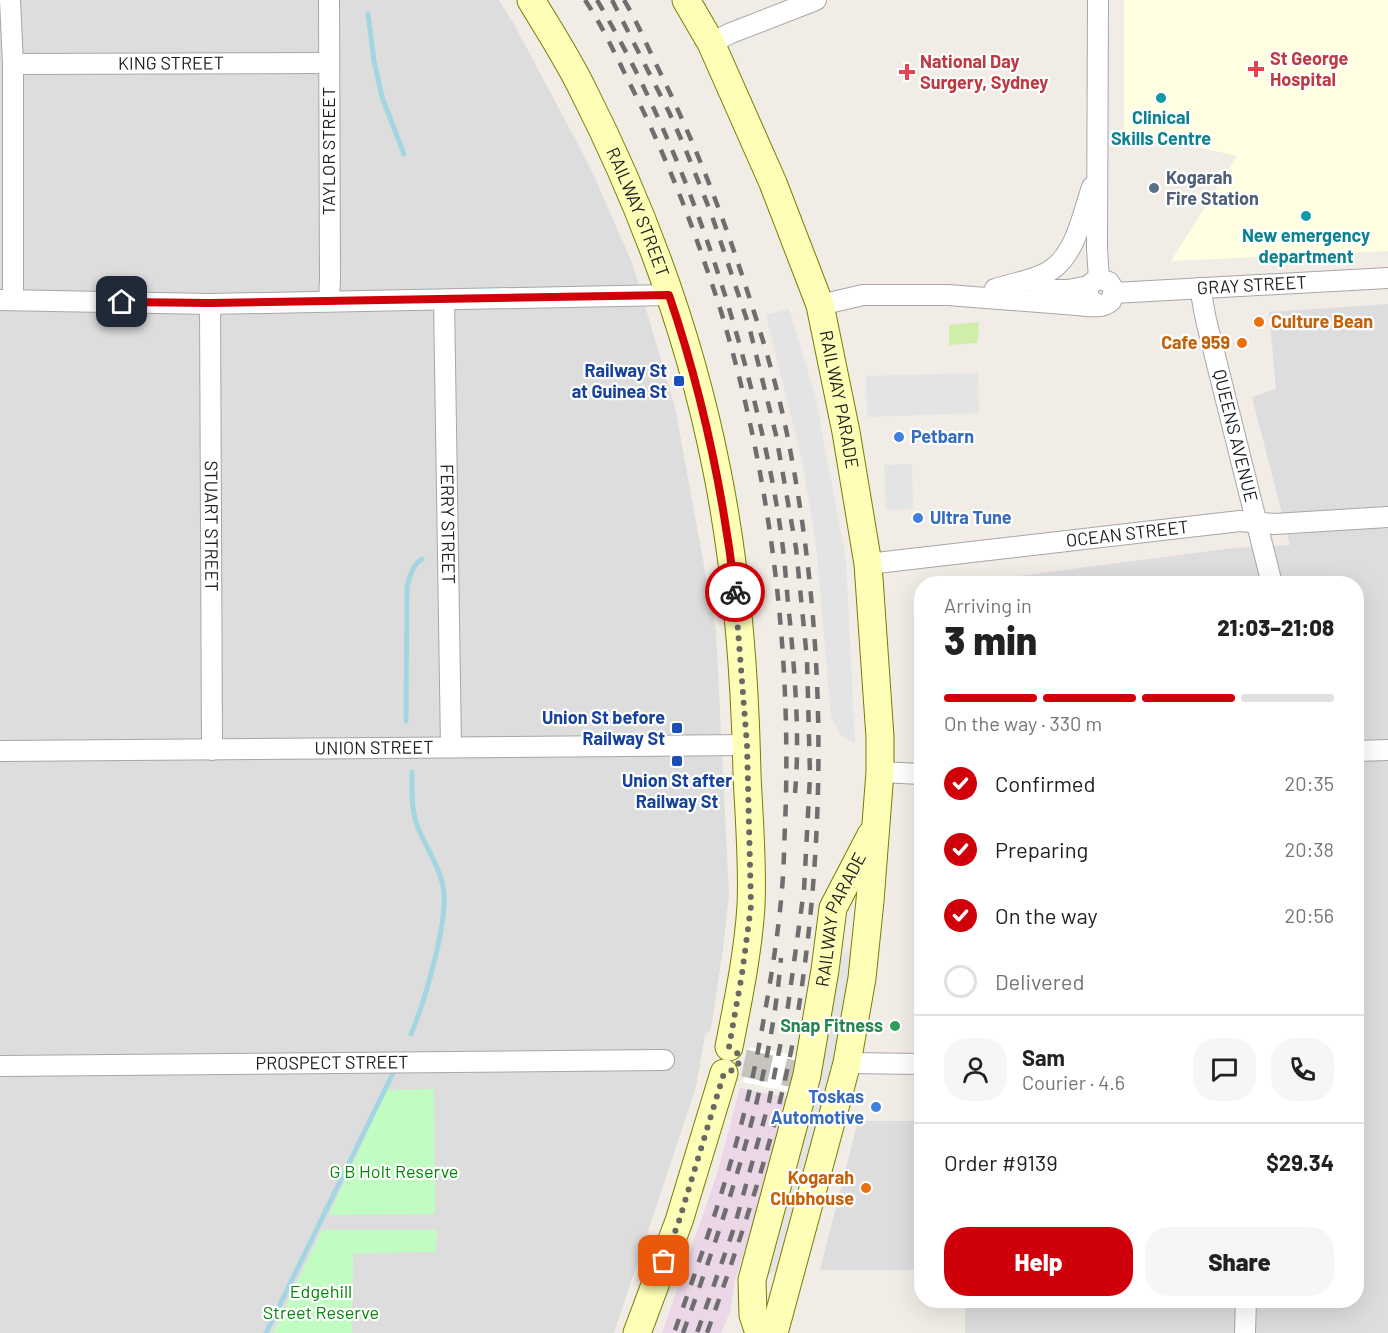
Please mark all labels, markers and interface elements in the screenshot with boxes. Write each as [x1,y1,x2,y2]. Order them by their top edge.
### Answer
place label: St George Hospital [1270,47,1348,90]
place label: National Day Surgery, Sydney [920,50,1048,93]
street label: KING STREET [118,51,224,74]
marker: St George Hospital [1247,60,1265,78]
marker: National Day Surgery, Sydney [898,63,916,81]
street label: TAYLOR STREET [317,87,339,215]
marker: Clinical Skills Centre [1154,91,1168,105]
place label: Clinical Skills Centre [1111,106,1211,149]
street label: RAILWAY STREET [602,144,675,280]
place label: Kogarah Fire Station [1166,166,1259,209]
marker: Kogarah Fire Station [1147,181,1161,195]
marker: New emergency department [1299,209,1313,223]
place label: New emergency department [1242,224,1370,267]
street label: GRAY STREET [1196,270,1307,298]
pin [96,276,147,327]
icon: home [105,285,138,318]
place label: Culture Bean [1271,310,1373,332]
marker: Culture Bean [1252,315,1266,329]
street label: RAILWAY PARADE [815,328,864,470]
place label: Cafe 959 [1161,331,1230,353]
marker: Cafe 959 [1235,336,1249,350]
place label: Railway St at Guinea St [572,359,667,402]
street label: QUEENS AVENUE [1209,367,1263,504]
marker: Railway St at Guinea St [672,374,686,388]
place label: Petbarn [911,425,974,447]
marker: Petbarn [892,430,906,444]
street label: STUART STREET [201,460,223,592]
street label: FERRY STREET [437,464,460,584]
place label: Ultra Tune [930,506,1012,528]
marker: Ultra Tune [911,511,925,525]
street label: OCEAN STREET [1065,515,1190,551]
courier [705,562,765,622]
icon: bike [719,576,752,609]
text: Arriving in [944,593,1032,617]
text: 21:03–21:08 [1217,614,1334,640]
text: 3 min [944,616,1037,663]
place label: Union St before Railway St [542,706,665,749]
text: On the way · 330 m [944,711,1102,735]
marker: Union St before Railway St [670,721,684,735]
street label: UNION STREET [314,736,434,758]
marker: Union St after Railway St [670,754,684,768]
icon: check [944,767,977,800]
place label: Union St after Railway St [622,769,732,812]
text: Confirmed [995,770,1095,796]
text: 20:35 [1285,771,1334,795]
icon: check [944,833,977,866]
text: Preparing [995,836,1088,862]
text: 20:38 [1284,837,1334,861]
street label: RAILWAY PARADE [810,848,870,988]
icon: check [944,899,977,932]
text: On the way [995,902,1098,928]
text: 20:56 [1285,903,1334,927]
text: Delivered [995,968,1084,994]
place label: Snap Fitness [780,1014,883,1036]
marker: Snap Fitness [888,1019,902,1033]
button: person [944,1038,1007,1101]
button: chat [1193,1038,1256,1101]
button: phone [1271,1038,1334,1101]
text: Sam [1022,1044,1065,1070]
street label: PROSPECT STREET [255,1050,409,1074]
text: Courier · 4.6 [1022,1070,1125,1094]
place label: Toskas Automotive [771,1085,864,1128]
marker: Toskas Automotive [869,1100,883,1114]
text: Order #9139 [944,1149,1058,1175]
text: $29.34 [1266,1149,1334,1175]
park label: G B Holt Reserve [330,1160,458,1182]
place label: Kogarah Clubhouse [770,1166,854,1209]
marker: Kogarah Clubhouse [859,1181,873,1195]
button: Help [944,1227,1133,1296]
button: Share [1145,1227,1334,1296]
pin [638,1235,689,1286]
icon: bag [647,1244,680,1277]
park label: Edgehill Street Reserve [263,1280,379,1323]

